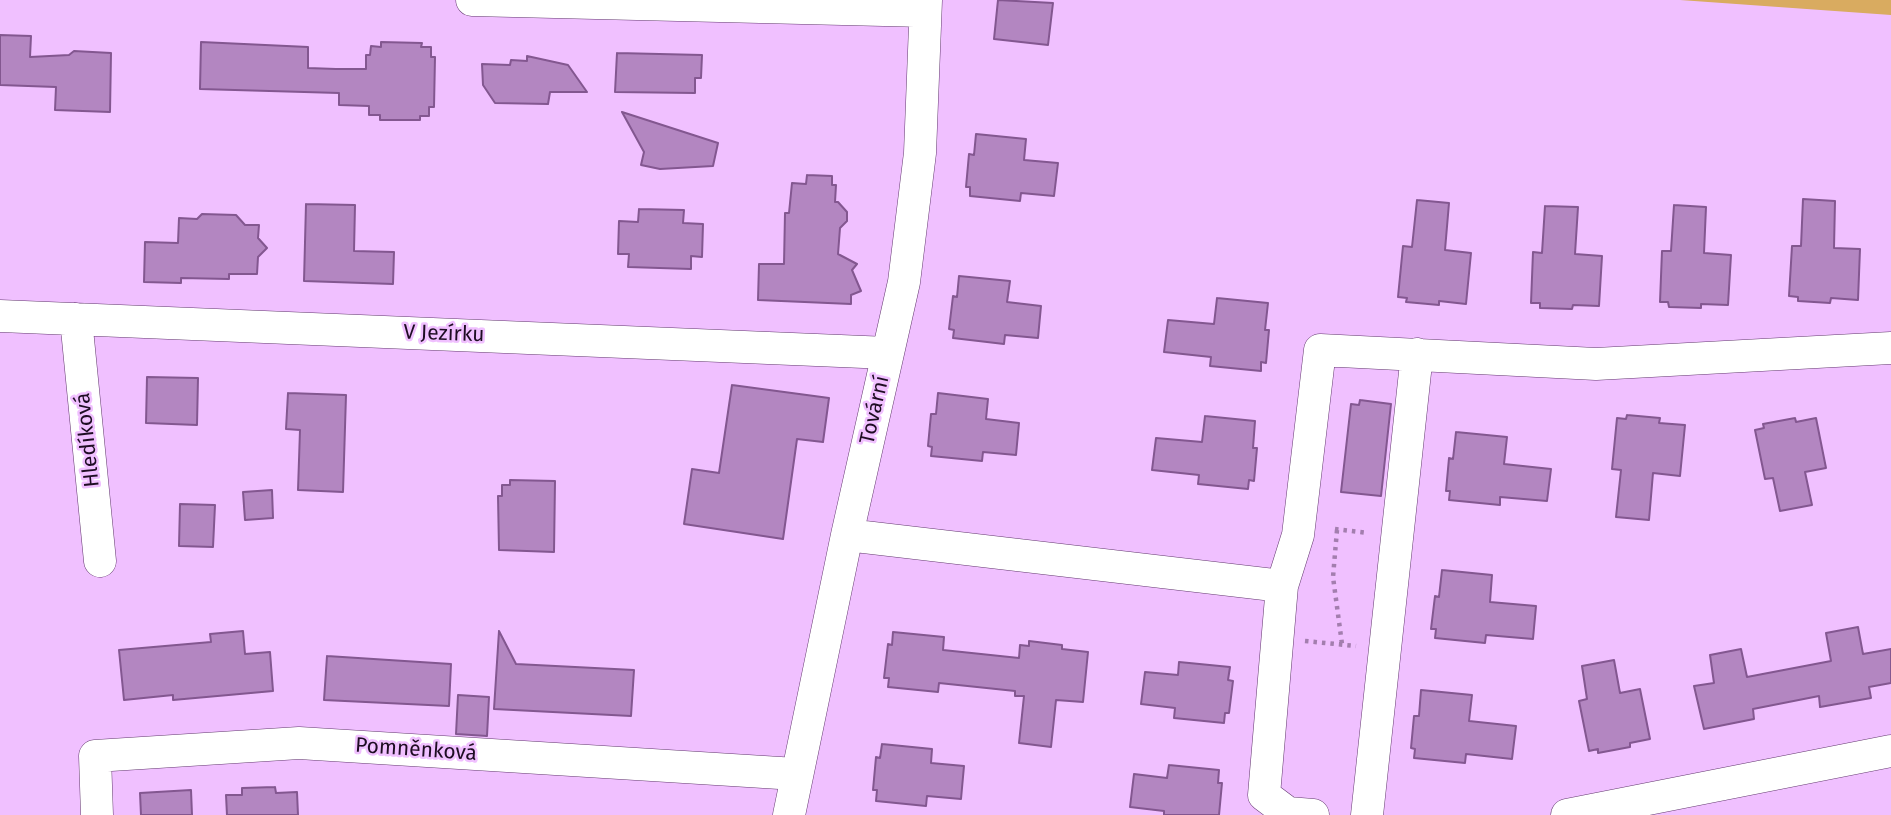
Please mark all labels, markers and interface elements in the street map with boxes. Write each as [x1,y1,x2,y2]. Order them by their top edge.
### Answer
street label: V Jezírku [403,320,485,348]
street label: Tovární [855,373,895,447]
street label: Hledíková [71,391,105,489]
street label: Pomněnková [354,733,478,767]

